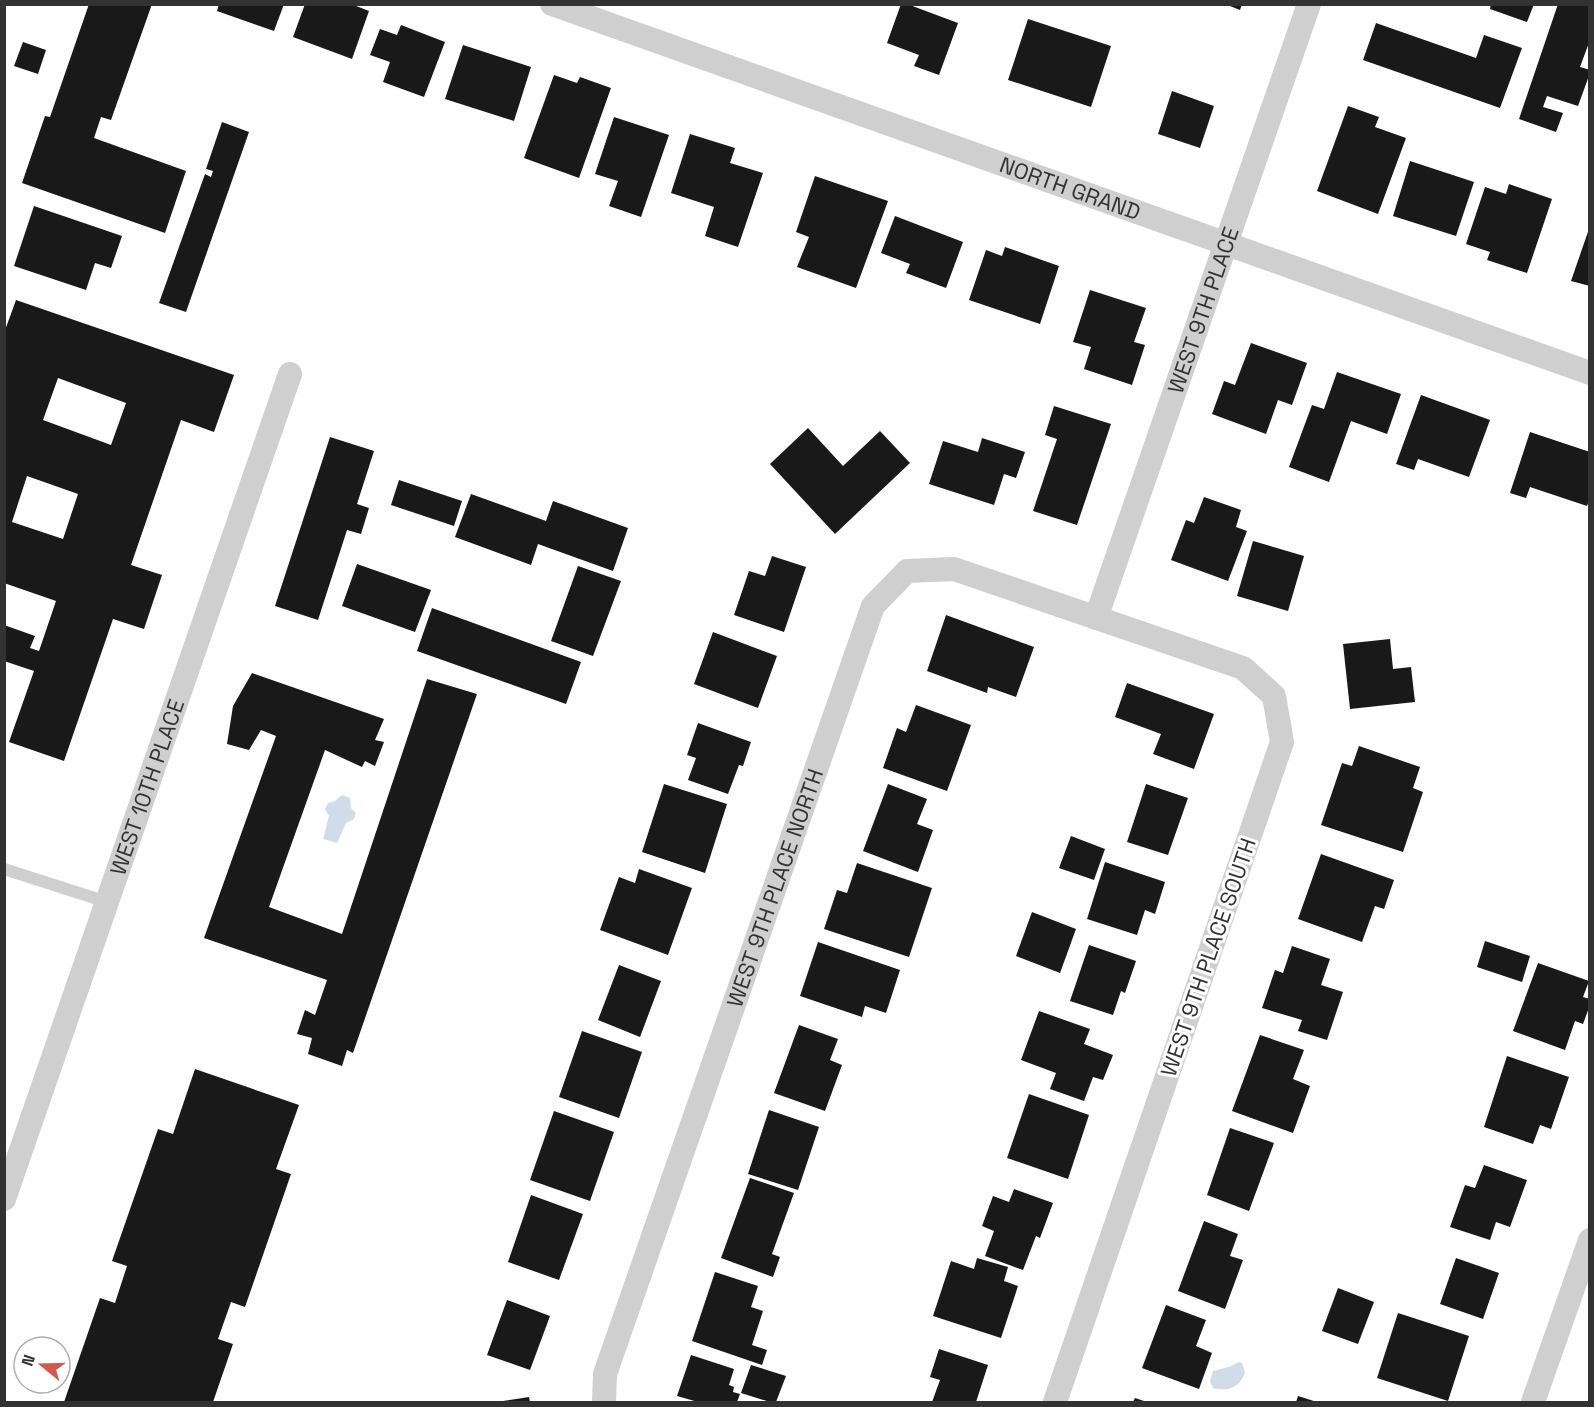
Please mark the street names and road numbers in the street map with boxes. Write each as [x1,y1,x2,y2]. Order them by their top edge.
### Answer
street label: NORTH GRAND [996,150,1144,226]
street label: WEST 9TH PLACE [1161,223,1245,397]
street label: WEST 10TH PLACE [103,695,190,879]
street label: WEST 9TH PLACE NORTH [720,765,829,1011]
street label: WEST 9TH PLACE SOUTH [1154,834,1262,1080]

